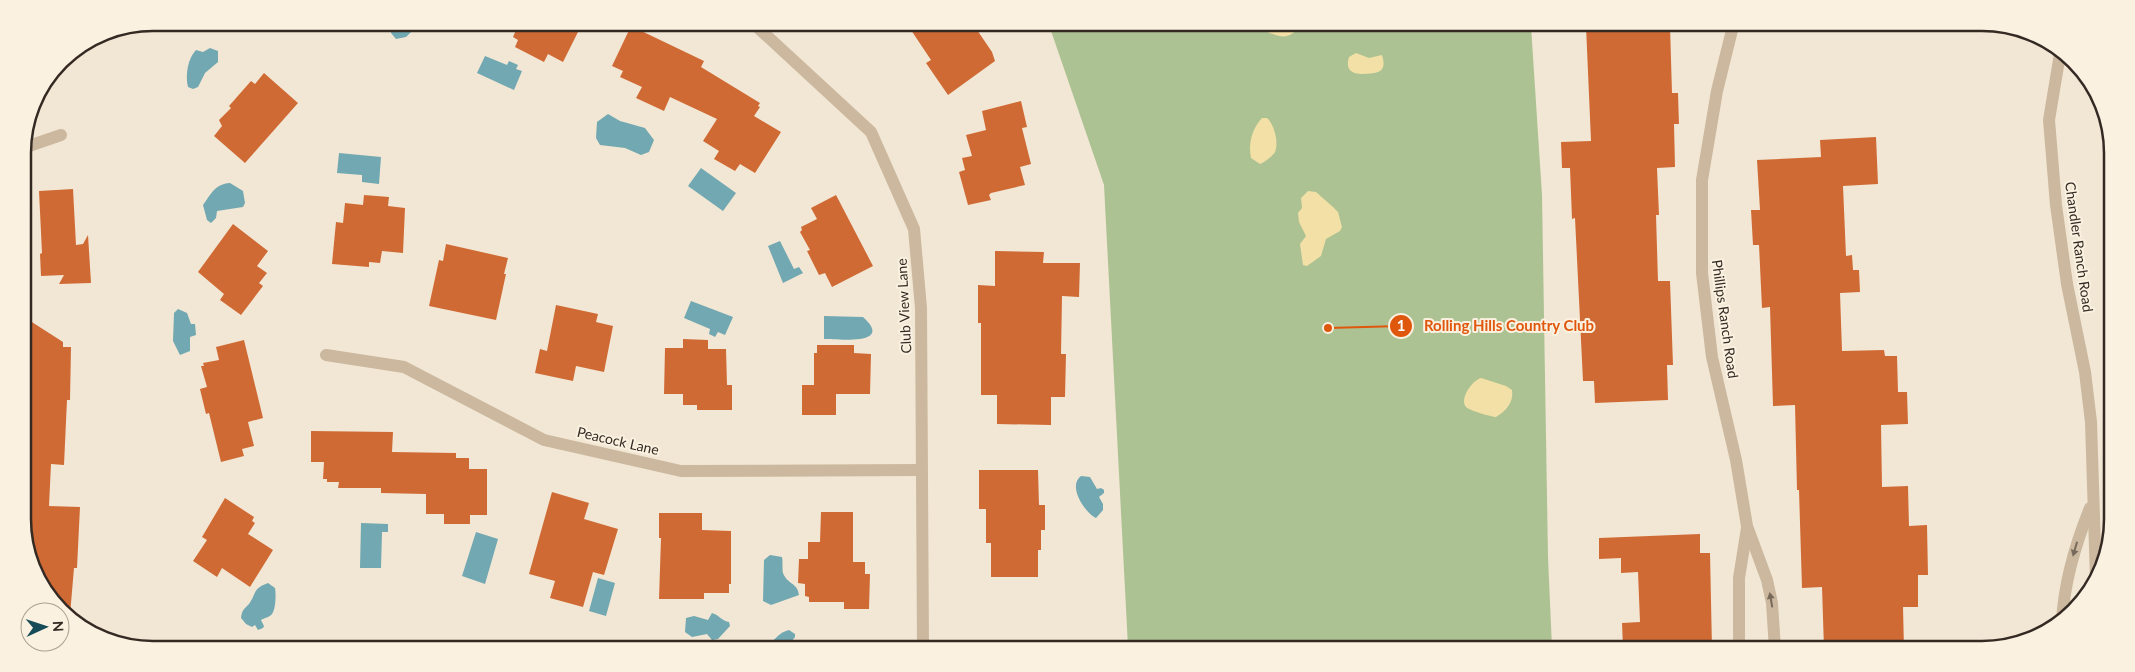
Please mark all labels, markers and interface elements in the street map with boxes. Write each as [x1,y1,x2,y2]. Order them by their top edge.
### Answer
street label: Chandler Ranch Road [2062,181,2097,313]
street label: Club View Lane [893,258,914,354]
street label: Phillips Ranch Road [1709,259,1742,379]
callout: Rolling Hills Country Club [1389,311,1604,341]
text: 1 [1397,316,1405,334]
text: Rolling Hills Country Club [1424,316,1594,334]
street label: Peacock Lane [575,423,661,458]
one-way arrow [2071,541,2079,556]
one-way arrow [1766,592,1774,608]
north arrow [20,602,70,652]
text: N [50,620,67,632]

